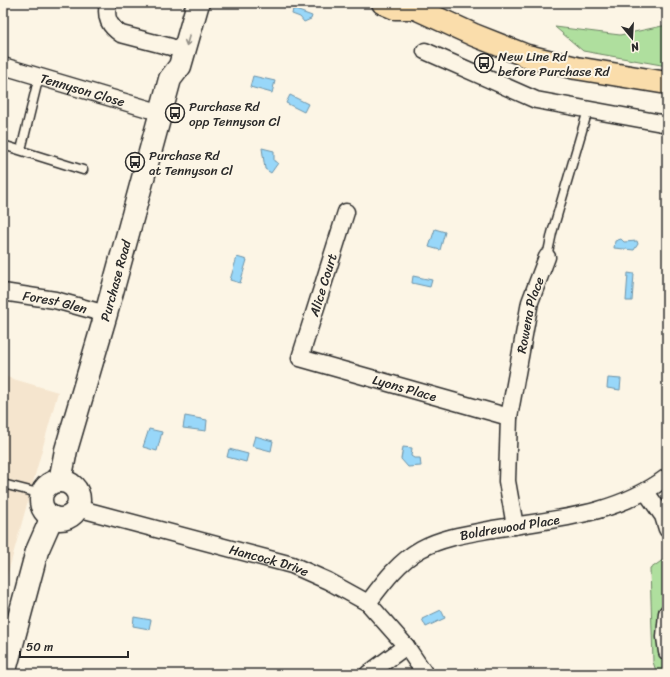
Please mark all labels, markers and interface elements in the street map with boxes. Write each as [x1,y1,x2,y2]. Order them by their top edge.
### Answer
north arrow [612,18,652,58]
one-way arrow [184,34,191,47]
text: N [628,37,642,57]
place label: New Line Rd before Purchase Rd [498,45,611,83]
bus stop icon: New Line Rd before Purchase Rd [473,52,495,74]
street label: Tennyson Close [37,66,128,113]
place label: Purchase Rd opp Tennyson Cl [189,95,281,133]
bus stop icon: Purchase Rd opp Tennyson Cl [164,102,186,124]
place label: Purchase Rd at Tennyson Cl [149,144,233,182]
bus stop icon: Purchase Rd at Tennyson Cl [124,151,146,173]
street label: Purchase Road [93,236,137,324]
street label: Alice Court [302,250,344,320]
street label: Rowena Place [509,273,550,355]
street label: Forest Glen [21,284,90,320]
street label: Lyons Place [370,368,440,408]
street label: Boldrewood Place [458,507,561,547]
street label: Hancock Drive [227,537,313,583]
scale bar [20,633,128,659]
text: 50 m [26,636,53,658]

